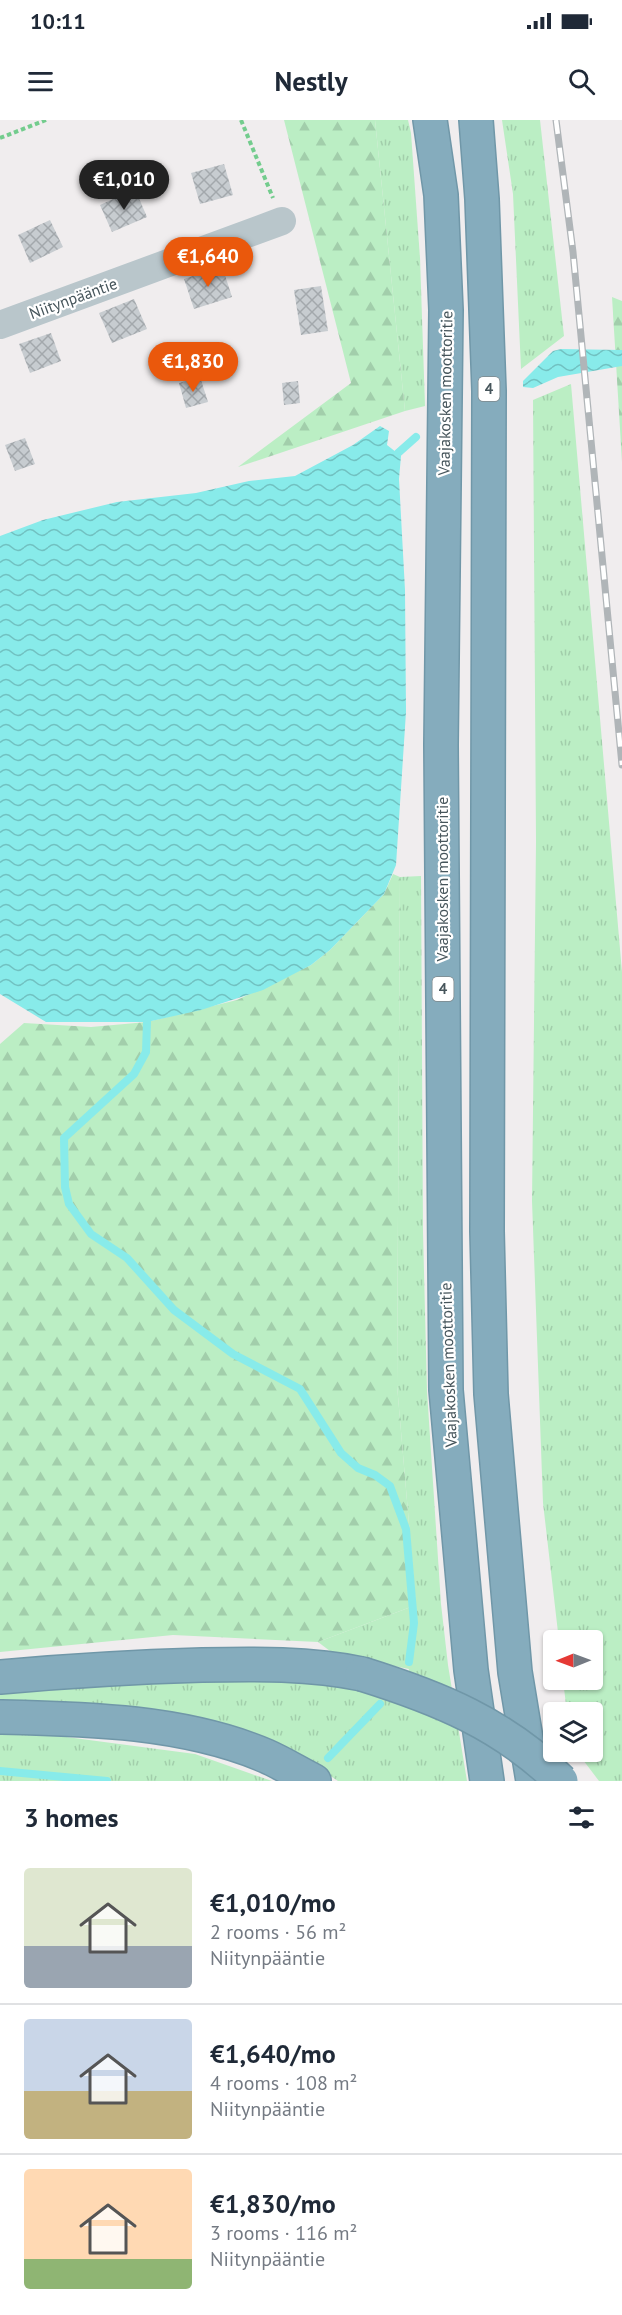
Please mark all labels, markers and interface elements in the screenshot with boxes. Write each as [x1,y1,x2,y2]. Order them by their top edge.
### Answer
text: 10:11 [30,7,86,35]
text: Nestly [274,64,348,98]
icon: menu [24,65,57,98]
icon: search [565,65,598,98]
pin: €1,010 [75,160,173,211]
text: €1,010 [93,166,155,192]
pin: €1,640 [159,237,257,288]
text: €1,640 [177,243,239,269]
street label: Niitynpääntie [26,273,120,323]
street label: Vaajakosken moottoritie [434,310,456,477]
pin: €1,830 [144,342,242,393]
text: €1,830 [162,348,224,374]
road number: 4 [478,377,500,401]
street label: Vaajakosken moottoritie [432,797,452,962]
road number: 4 [432,977,454,1001]
street label: Vaajakosken moottoritie [435,1282,461,1449]
north arrow [543,1630,603,1690]
map controls [543,1630,603,1762]
button: layers [543,1702,603,1762]
text: 3 homes [24,1801,119,1834]
icon: filters [565,1801,598,1834]
text: €1,010/mo [210,1886,336,1919]
icon: home [72,1892,144,1964]
text: 2 rooms · 56 m² [210,1919,346,1945]
text: Niitynpääntie [210,1945,325,1971]
text: €1,640/mo [210,2037,336,2070]
icon: home [72,2043,144,2115]
text: 4 rooms · 108 m² [210,2070,357,2096]
text: Niitynpääntie [210,2096,325,2122]
text: €1,830/mo [210,2187,336,2220]
icon: home [72,2193,144,2265]
text: 3 rooms · 116 m² [210,2220,357,2246]
text: Niitynpääntie [210,2246,325,2272]

